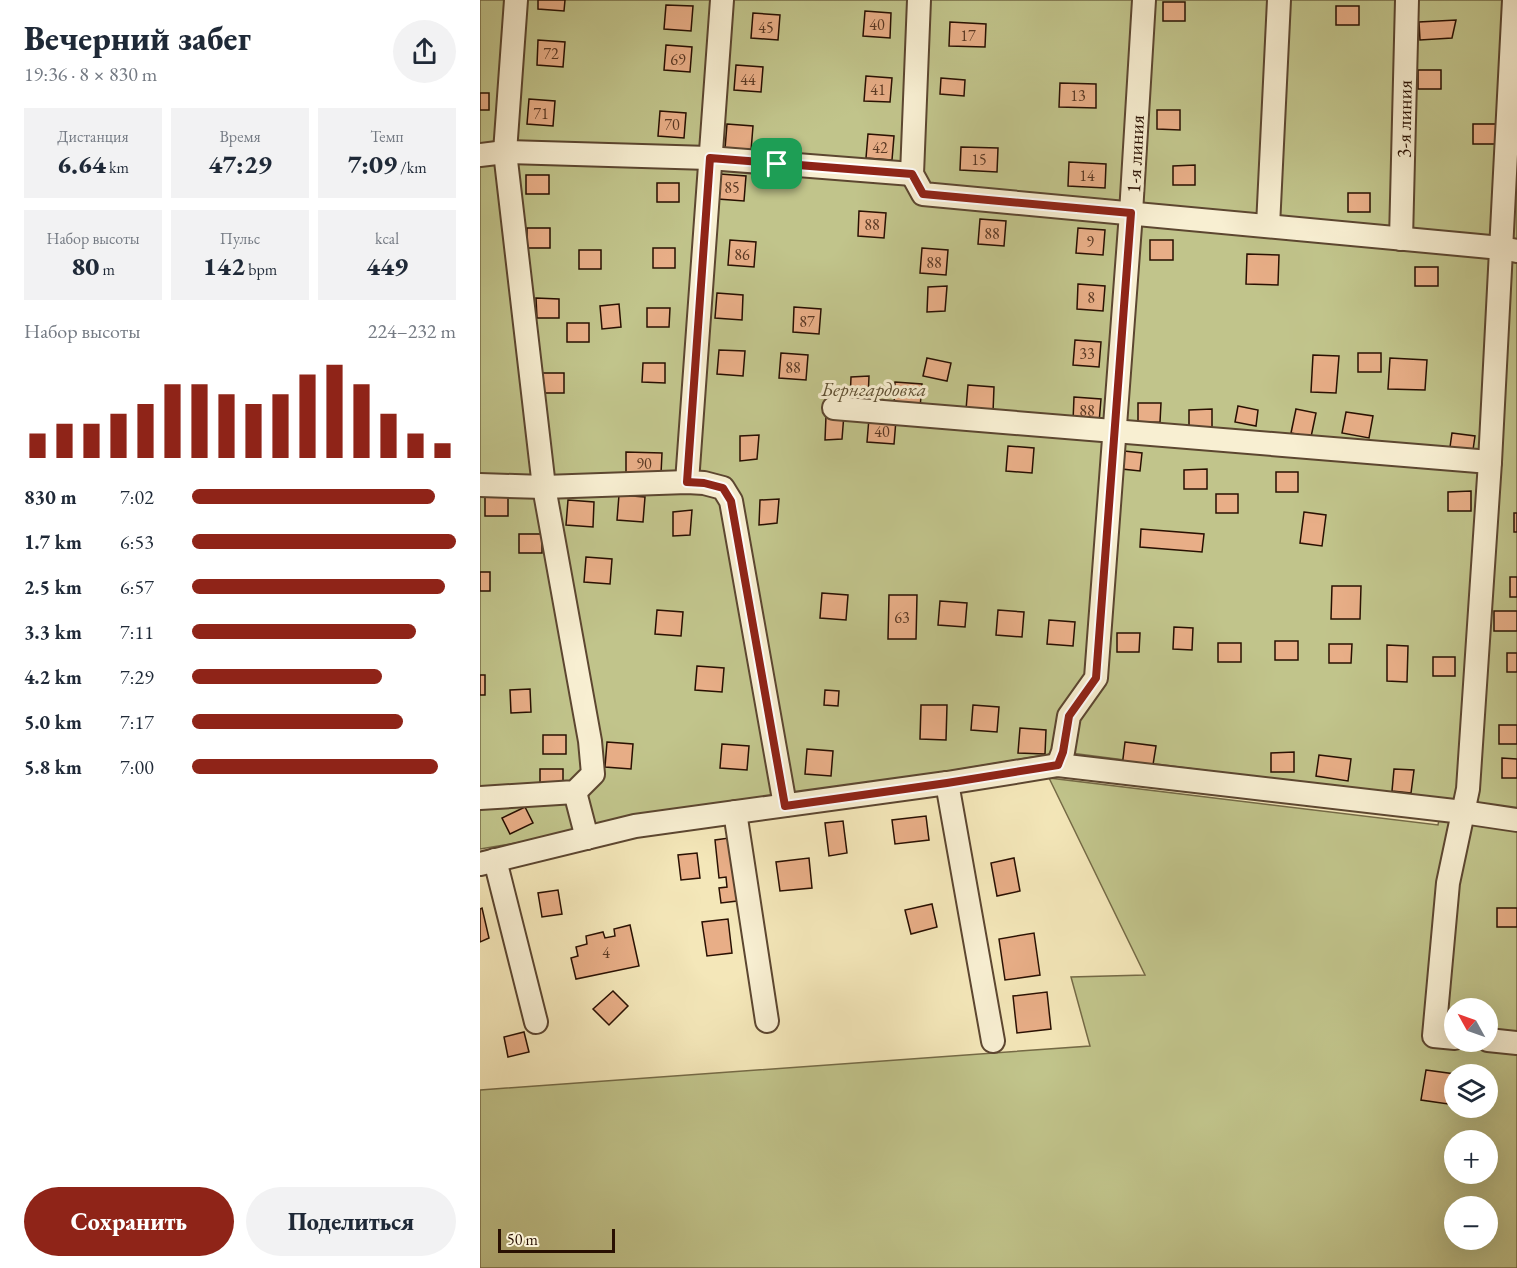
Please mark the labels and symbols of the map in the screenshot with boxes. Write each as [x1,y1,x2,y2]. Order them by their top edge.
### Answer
house number: 40 [869,14,885,35]
house number: 45 [758,17,774,38]
house number: 17 [960,25,976,46]
house number: 72 [543,43,559,64]
house number: 69 [670,49,686,70]
house number: 44 [740,69,756,90]
house number: 41 [870,79,886,100]
street label: 3-я линия [1390,80,1418,158]
house number: 13 [1070,85,1086,106]
house number: 71 [533,103,549,124]
house number: 70 [664,114,680,135]
street label: 1-я линия [1120,114,1150,194]
house number: 42 [872,137,888,158]
pin [751,138,802,189]
house number: 15 [971,149,987,170]
house number: 14 [1079,165,1095,186]
house number: 85 [724,177,740,198]
house number: 88 [864,214,880,235]
house number: 88 [984,223,1000,244]
house number: 9 [1086,231,1094,252]
house number: 86 [734,244,750,265]
house number: 88 [926,252,942,273]
house number: 8 [1087,287,1095,308]
house number: 87 [799,311,815,332]
house number: 33 [1079,343,1095,364]
house number: 88 [785,357,801,378]
park label: Бернгардовка [820,376,927,402]
house number: 88 [1079,400,1095,421]
house number: 40 [874,421,890,442]
house number: 90 [636,453,652,474]
house number: 63 [894,607,910,628]
house number: 4 [602,942,610,963]
north arrow [1444,998,1498,1052]
scale bar [498,1226,615,1254]

